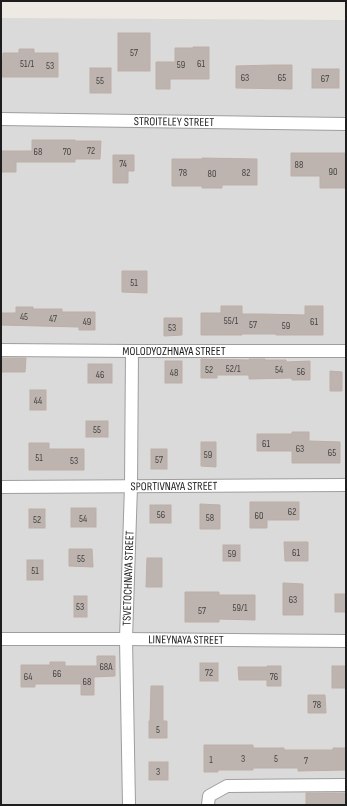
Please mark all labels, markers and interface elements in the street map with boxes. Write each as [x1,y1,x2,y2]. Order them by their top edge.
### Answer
house number: 57 [130,47,138,59]
house number: 51/1 [20,58,35,70]
house number: 61 [197,58,205,70]
house number: 59 [177,59,185,71]
house number: 53 [46,60,54,72]
house number: 63 [241,72,249,84]
house number: 65 [278,72,286,84]
house number: 67 [321,73,329,85]
house number: 55 [96,75,104,87]
street label: STROITELEY STREET [134,114,214,130]
house number: 72 [87,145,95,157]
house number: 68 [34,146,42,158]
house number: 70 [63,146,71,158]
house number: 74 [119,158,127,170]
house number: 88 [295,159,303,171]
house number: 90 [329,166,337,178]
house number: 78 [179,167,187,179]
house number: 82 [242,167,250,179]
house number: 80 [208,168,216,180]
house number: 51 [130,277,138,289]
house number: 45 [20,311,28,323]
house number: 47 [49,313,57,325]
house number: 55/1 [224,315,239,327]
house number: 49 [83,316,91,328]
house number: 61 [310,316,318,328]
house number: 57 [249,319,257,331]
house number: 59 [282,320,290,332]
house number: 53 [168,322,176,334]
street label: MOLODYOZHNAYA STREET [122,344,226,359]
house number: 52/1 [226,363,241,375]
house number: 52 [205,364,213,376]
house number: 54 [275,364,283,376]
house number: 56 [297,366,305,378]
house number: 48 [170,367,178,379]
house number: 46 [96,369,104,381]
house number: 44 [34,395,42,407]
house number: 55 [93,424,101,436]
house number: 61 [262,438,270,450]
house number: 63 [296,443,304,455]
house number: 65 [328,447,336,459]
house number: 59 [204,449,212,461]
house number: 51 [35,452,43,464]
house number: 57 [155,454,163,466]
house number: 53 [70,455,78,467]
street label: SPORTIVNAYA STREET [131,479,218,494]
house number: 62 [288,506,296,518]
house number: 56 [157,509,165,521]
house number: 60 [255,510,263,522]
house number: 58 [206,512,214,524]
house number: 54 [79,513,87,525]
house number: 52 [33,514,41,526]
street label: TSVETOCHNAYA STREET [119,530,138,626]
house number: 61 [292,547,300,559]
house number: 59 [228,548,236,560]
house number: 55 [77,553,85,565]
house number: 51 [31,565,39,577]
house number: 63 [289,594,297,606]
house number: 53 [76,601,84,613]
house number: 59/1 [233,602,248,614]
house number: 57 [198,605,206,617]
street label: LINEYNAYA STREET [148,632,224,648]
house number: 68А [99,661,113,673]
house number: 72 [205,667,213,679]
house number: 66 [53,668,61,680]
house number: 64 [24,671,32,683]
house number: 76 [270,671,278,683]
house number: 68 [83,676,91,688]
house number: 78 [313,699,321,711]
house number: 5 [156,724,160,736]
house number: 3 [241,753,245,765]
house number: 5 [274,753,278,765]
house number: 1 [209,754,213,766]
house number: 7 [304,755,308,767]
house number: 3 [156,766,160,778]

